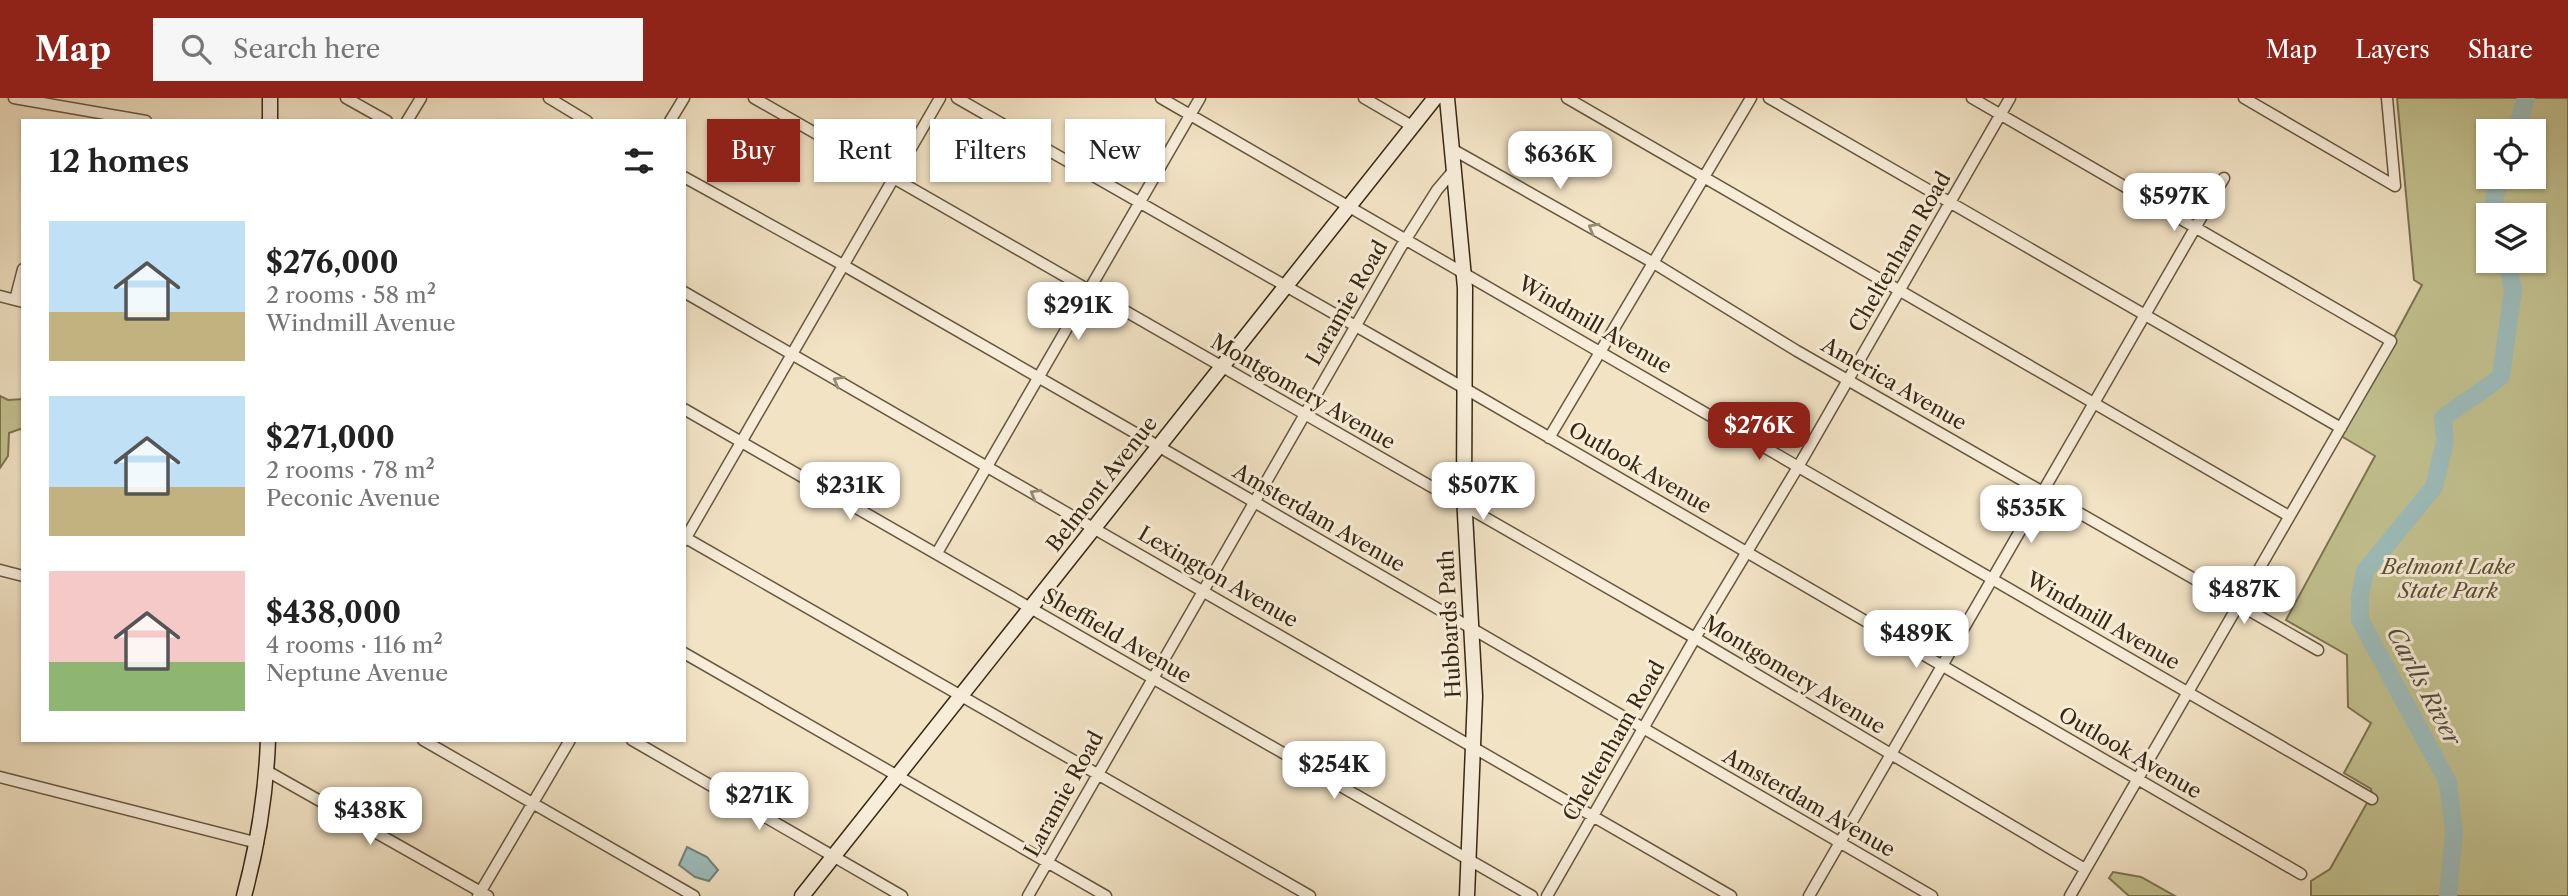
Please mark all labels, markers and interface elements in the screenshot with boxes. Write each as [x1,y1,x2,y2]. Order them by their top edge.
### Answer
search box [153,18,643,81]
text: Map [35,29,111,70]
icon: search [177,30,215,68]
text: Search here [233,33,380,65]
text: Map [2266,35,2317,64]
text: Layers [2355,35,2430,64]
text: Share [2468,35,2533,64]
chip: Buy [707,119,800,182]
chip: Rent [814,119,916,182]
chip: Filters [930,119,1051,182]
chip: New [1065,119,1165,182]
map controls [2476,119,2546,273]
button: locate [2476,119,2546,189]
pin: $636K [1511,132,1609,191]
text: $636K [1524,140,1596,168]
icon: filters [620,142,658,180]
text: 12 homes [49,143,189,180]
street label: Cheltenham Road [1843,167,1956,336]
pin: $597K [2125,174,2223,233]
text: $597K [2139,182,2209,210]
button: layers [2476,203,2546,273]
one-way arrow [1588,224,1601,237]
street label: Laramie Road [1301,236,1392,370]
text: $276,000 [266,244,399,281]
icon: home [105,249,189,333]
street label: Windmill Avenue [1513,270,1676,379]
text: 2 rooms · 58 m² [266,281,436,309]
pin: $291K [1029,282,1127,342]
text: $291K [1044,291,1112,319]
text: Windmill Avenue [266,309,456,337]
street label: Montgomery Avenue [1207,329,1400,455]
street label: America Avenue [1816,331,1971,435]
one-way arrow [832,376,845,389]
pin: $276K [1710,402,1808,462]
street label: Belmont Avenue [1041,411,1162,556]
text: $276K [1724,411,1794,439]
street label: Outlook Avenue [1564,417,1716,519]
text: $271,000 [266,419,395,456]
icon: home [105,424,189,508]
text: 2 rooms · 78 m² [266,456,435,484]
street label: Amsterdam Avenue [1228,458,1410,577]
pin: $231K [801,462,899,522]
pin: $507K [1434,462,1532,522]
text: $231K [816,471,884,499]
text: $507K [1448,471,1518,499]
text: Peconic Avenue [266,484,440,512]
pin: $535K [1982,486,2080,545]
one-way arrow [1030,489,1042,502]
text: $535K [1996,494,2066,522]
street label: Lexington Avenue [1134,521,1303,632]
street label: Hubbards Path [1433,549,1466,699]
park label: Belmont Lake State Park [2379,554,2515,603]
street label: Windmill Avenue [2021,566,2184,675]
pin: $487K [2195,566,2293,626]
text: $487K [2208,575,2280,603]
street label: Sheffield Avenue [1038,583,1196,688]
text: $438,000 [266,594,401,631]
icon: home [105,599,189,683]
street label: Montgomery Avenue [1698,610,1890,739]
pin: $489K [1867,610,1965,670]
text: $489K [1880,619,1952,647]
water label: Carlls River [2381,622,2468,751]
text: 4 rooms · 116 m² [266,631,443,659]
street label: Cheltenham Road [1557,656,1670,825]
text: Neptune Avenue [266,659,448,687]
street label: Outlook Avenue [2054,702,2206,804]
street label: Laramie Road [1019,726,1109,861]
pin: $254K [1285,742,1383,801]
street label: Amsterdam Avenue [1718,743,1900,862]
text: $254K [1298,750,1370,778]
pin: $271K [710,772,808,832]
text: $271K [725,781,793,809]
pin: $438K [321,788,419,847]
text: $438K [334,796,406,824]

